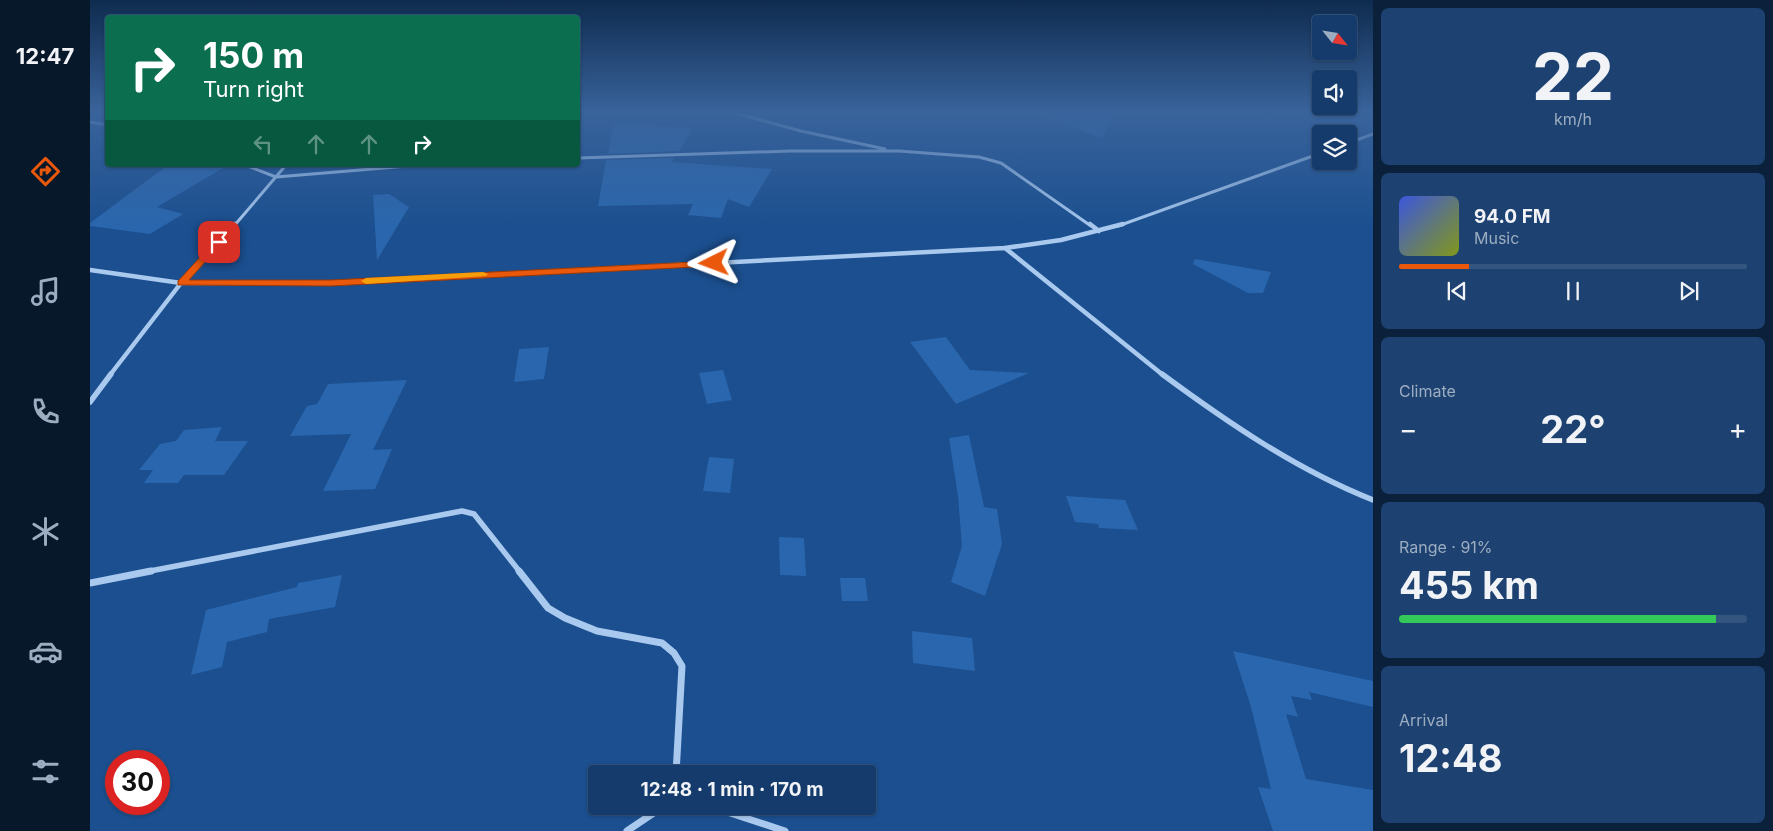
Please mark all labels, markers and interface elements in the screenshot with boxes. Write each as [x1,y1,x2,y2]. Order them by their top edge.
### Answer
north arrow [1312,15,1358,60]
map controls [1312,15,1357,170]
text: 150 m [203,34,304,76]
icon: right [120,35,185,100]
text: 22 [1532,37,1614,116]
text: 12:47 [16,43,74,69]
button: sound [1312,70,1357,115]
text: Turn right [203,76,304,102]
text: km/h [1554,109,1592,129]
button: layers [1312,125,1357,170]
icon: left [249,130,277,158]
icon: ahead [302,130,330,158]
icon: ahead [355,130,383,158]
icon: right [408,130,436,158]
icon: directions [28,154,63,189]
text: 94.0 FM [1474,205,1551,228]
pin [198,221,240,263]
icon: arrive [205,228,233,256]
text: Music [1474,228,1519,248]
position arrow [687,236,739,288]
icon: music [28,274,63,309]
icon: previous [1443,277,1471,305]
icon: pause [1559,277,1587,305]
icon: next [1675,277,1703,305]
text: Climate [1399,381,1456,401]
icon: phone [28,394,63,429]
text: 22° [1540,406,1606,452]
text: − [1399,412,1418,446]
text: + [1728,412,1747,446]
icon: climate [28,514,63,549]
text: Range · 91% [1399,537,1493,557]
text: 455 km [1399,562,1539,608]
icon: car [28,634,63,669]
text: Arrival [1399,710,1448,730]
text: 12:48 [1399,735,1502,781]
speed limit sign: 30 [105,750,170,815]
icon: filters [28,754,63,789]
text: 12:48 · 1 min · 170 m [640,778,824,801]

